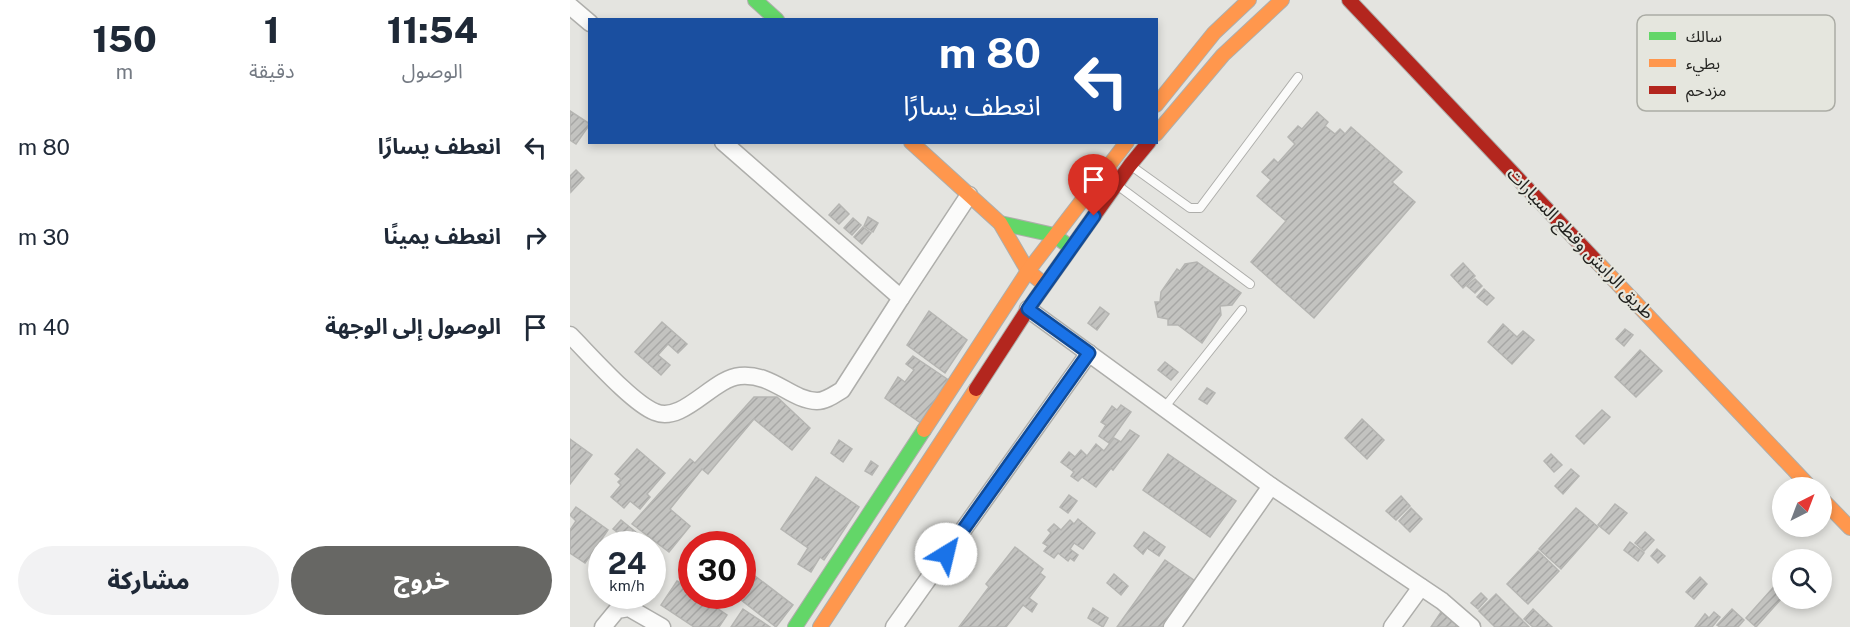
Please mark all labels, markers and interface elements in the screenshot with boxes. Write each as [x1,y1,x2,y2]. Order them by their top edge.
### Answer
text: 1 [264,9,280,51]
text: 11:54 [387,9,478,51]
legend [1637,15,1835,111]
text: 150 [92,18,157,60]
text: سالك [1686,27,1722,46]
text: 80 m [939,28,1041,77]
icon: left [1062,42,1140,120]
text: بطيء [1686,54,1720,76]
text: دقيقة [249,59,295,83]
text: الوصول [402,59,463,83]
text: m [116,60,133,84]
text: مزدحم [1686,81,1726,103]
text: انعطف يسارًا [903,89,1041,121]
icon: left [519,131,552,164]
text: انعطف يسارًا [378,133,501,159]
text: 80 m [18,134,70,160]
pin [1068,154,1119,216]
icon: arrive [1077,163,1110,196]
street label: طريق الرابش وقطع السيارات [1500,163,1659,326]
icon: right [519,221,552,254]
text: انعطف يمينًا [384,223,501,249]
text: 30 m [18,224,70,250]
icon: arrive [519,311,552,344]
text: الوصول إلى الوجهة [325,313,501,339]
text: 40 m [18,314,70,340]
north arrow [1772,477,1832,537]
map controls [1772,477,1832,609]
position arrow [914,522,978,586]
speed limit sign: 30 [678,531,756,609]
text: 24 [608,545,646,581]
button: مشاركة [18,546,279,615]
button: خروج [291,546,552,615]
button: search [1772,549,1832,609]
text: km/h [609,577,645,594]

